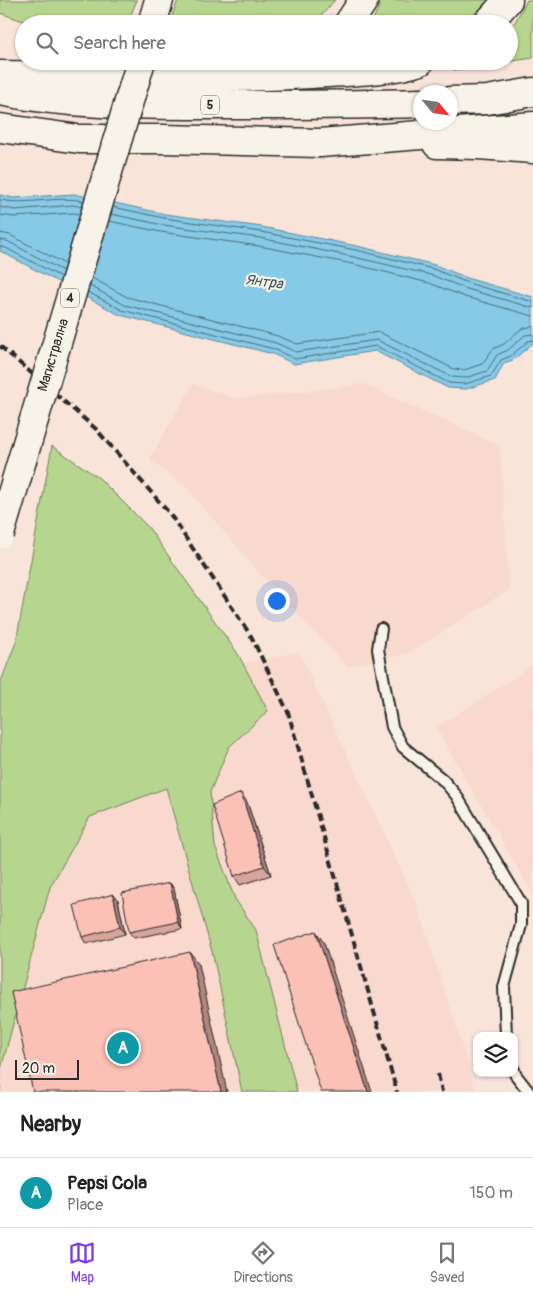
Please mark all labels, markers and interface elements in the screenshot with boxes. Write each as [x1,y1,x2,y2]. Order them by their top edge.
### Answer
search box [15,15,518,70]
icon: search [33,29,61,57]
text: Search here [73,31,166,55]
north arrow [413,85,458,130]
road number: 5 [201,96,219,114]
water label: Янтра [244,270,285,294]
road number: 4 [61,288,79,308]
street label: Магистрална [34,316,72,394]
your location [264,588,290,614]
pin: A [107,1029,139,1067]
map controls [473,1032,518,1077]
button: layers [473,1032,518,1077]
scale bar [15,1057,79,1080]
text: 20 m [22,1060,55,1077]
text: Nearby [20,1111,81,1138]
text: Pepsi Cola [67,1171,147,1195]
text: A [31,1183,41,1203]
text: 150 m [469,1183,513,1203]
text: Place [67,1195,103,1215]
tab: Map [68,1239,96,1286]
tab: Directions [233,1239,293,1286]
tab: Saved [430,1239,465,1286]

